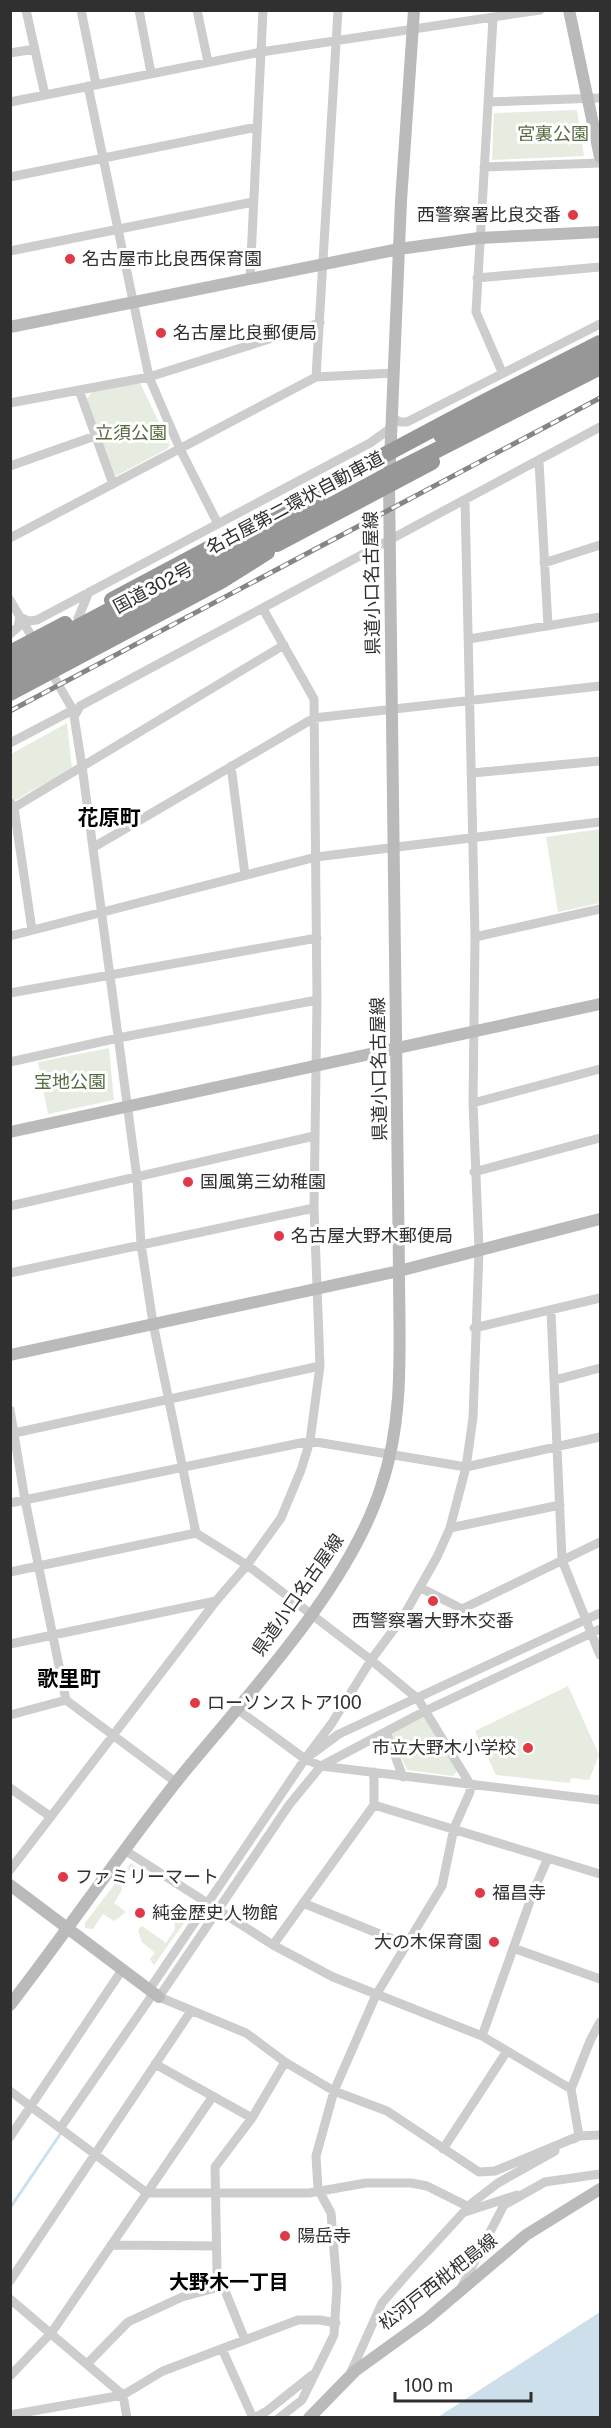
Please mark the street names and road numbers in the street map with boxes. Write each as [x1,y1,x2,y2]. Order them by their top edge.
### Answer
street label: 名古屋第二環状自動車道 [202,447,387,558]
street label: 県道小口名古屋線 [360,511,383,655]
street label: 国道302号 [109,558,196,617]
street label: 県道小口名古屋線 [367,997,390,1141]
street label: 県道小口名古屋線 [248,1530,347,1660]
street label: 松河戸西枇杷島線 [374,2229,501,2334]

